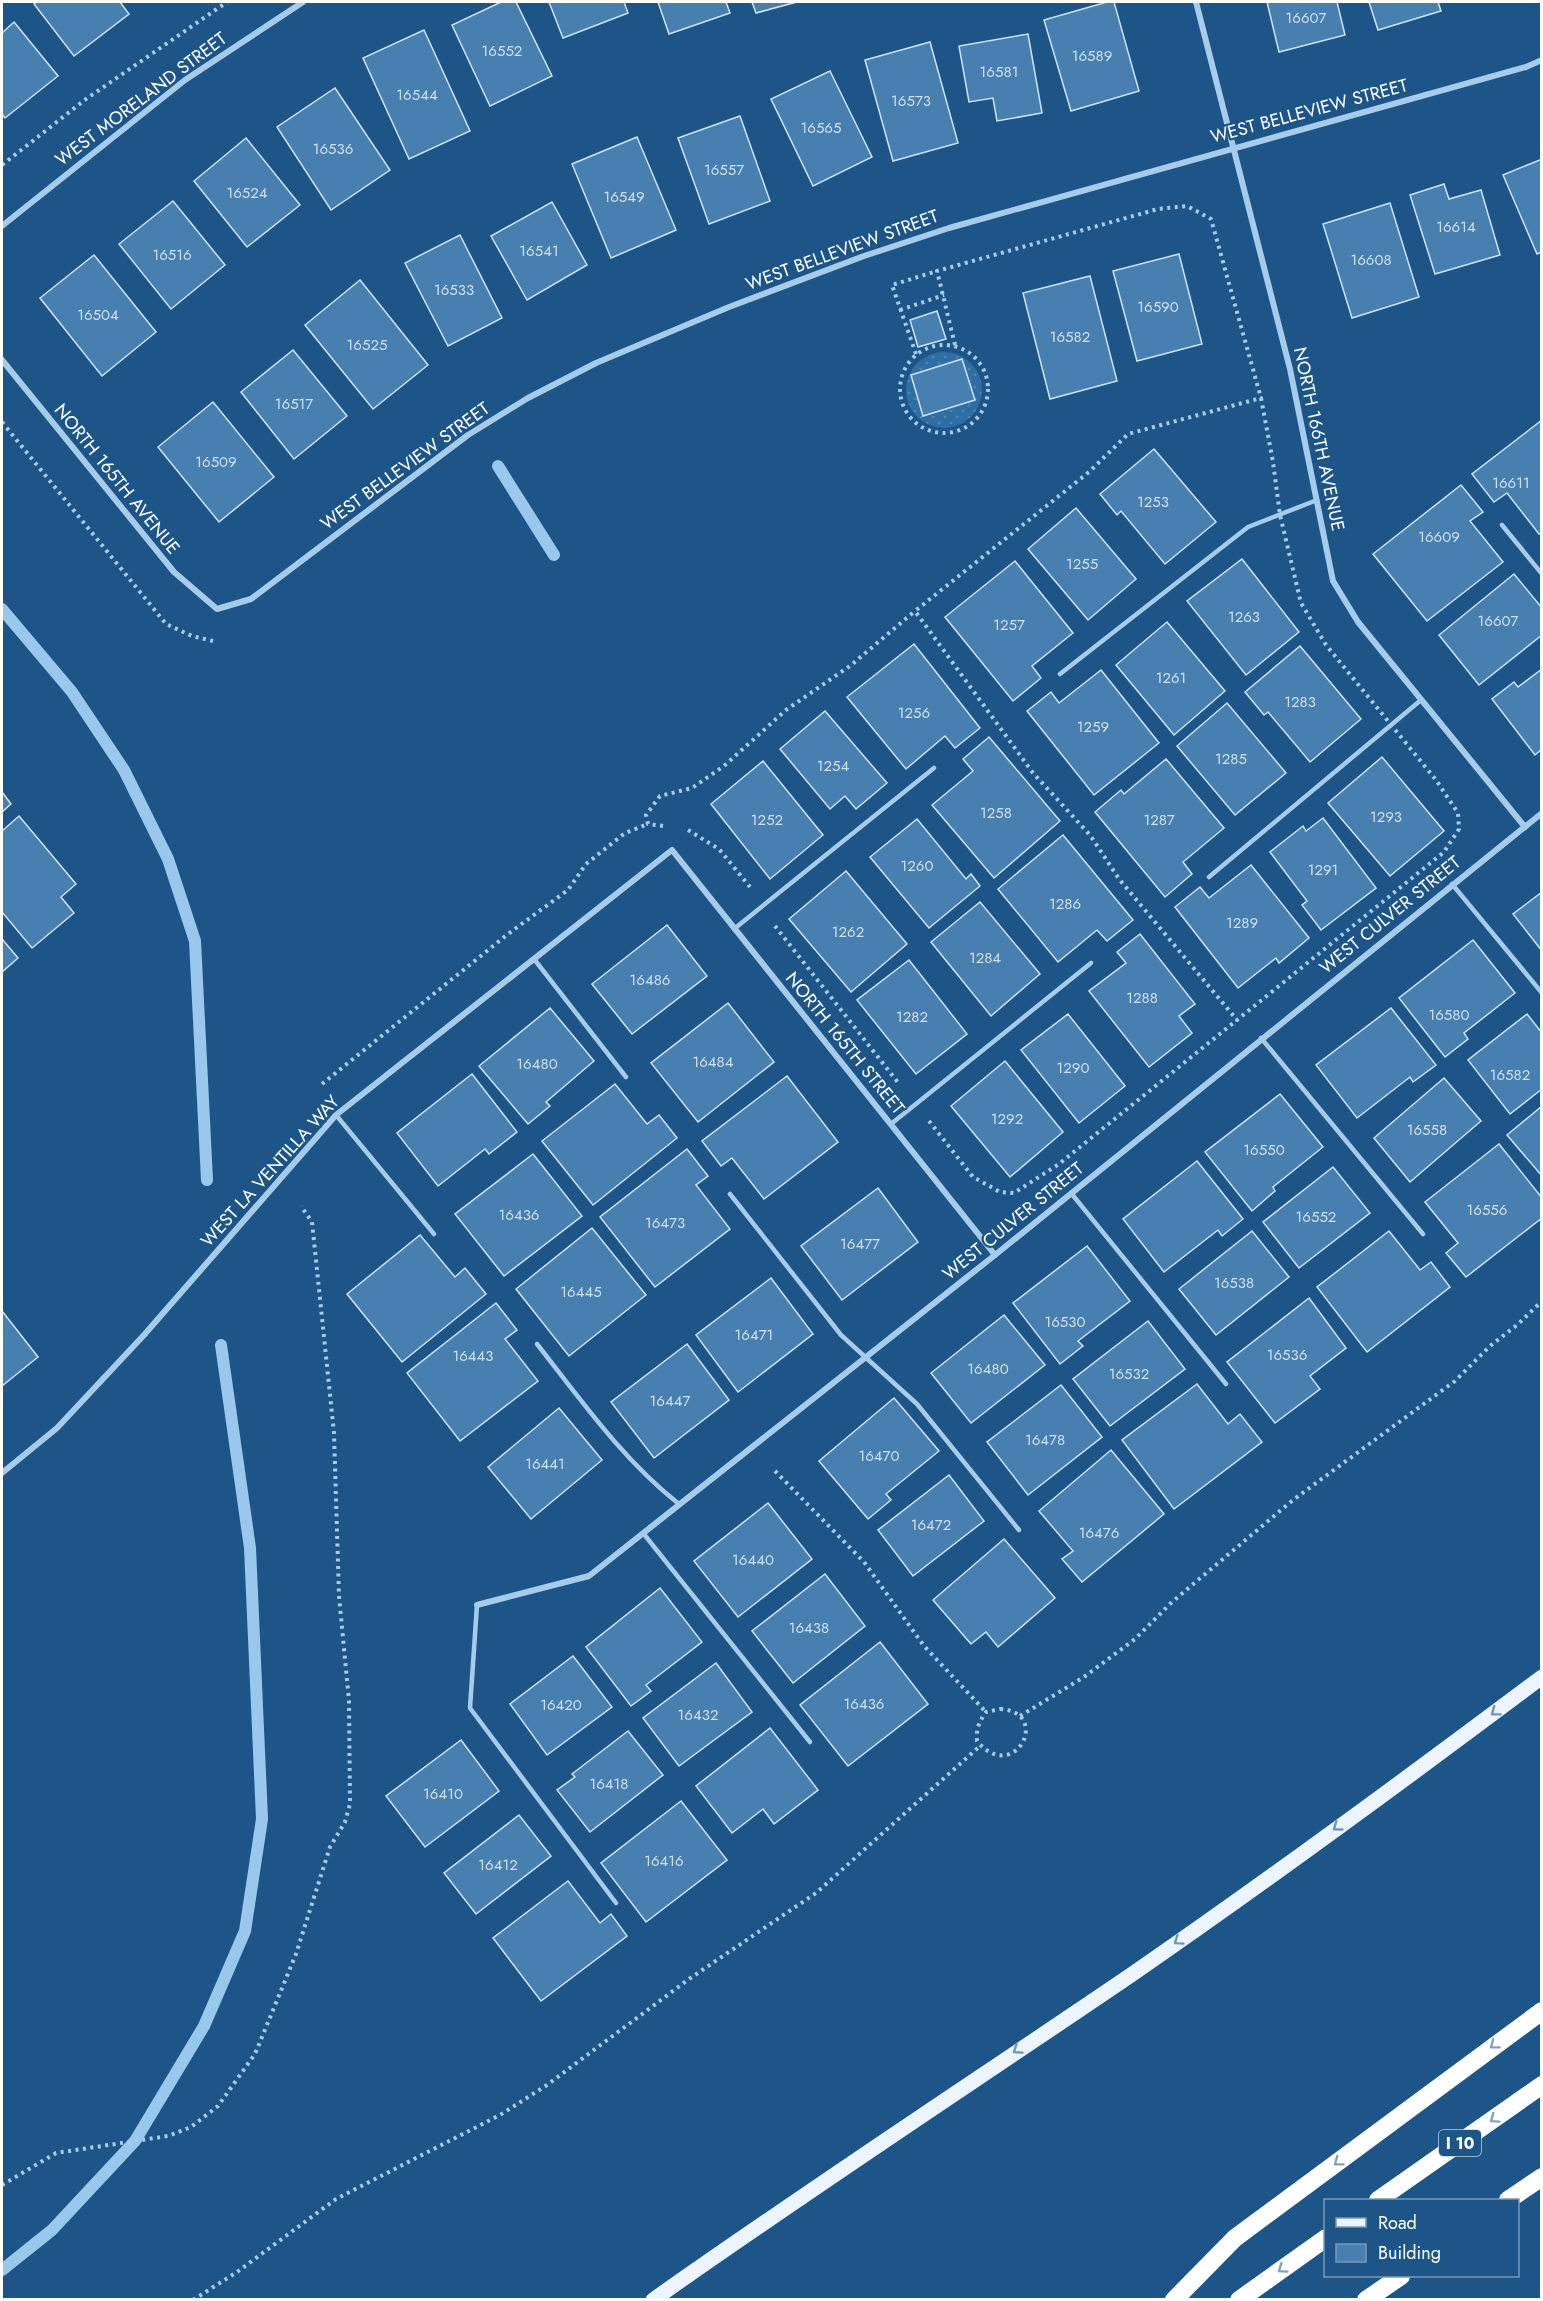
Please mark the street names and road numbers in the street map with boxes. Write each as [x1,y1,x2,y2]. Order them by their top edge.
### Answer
street label: WEST MORELAND STREET [50,25,233,172]
street label: WEST BELLEVIEW STREET [1207,72,1411,150]
street label: WEST BELLEVIEW STREET [742,203,943,297]
street label: NORTH 166TH AVENUE [1287,345,1351,533]
street label: WEST BELLEVIEW STREET [315,395,495,536]
street label: NORTH 165TH AVENUE [48,398,186,560]
street label: WEST CULVER STREET [1314,849,1467,980]
street label: NORTH 165TH STREET [779,966,911,1120]
street label: WEST LA VENTILLA WAY [195,1089,346,1253]
street label: WEST CULVER STREET [937,1155,1090,1286]
road number: I 10 [1439,2130,1481,2156]

